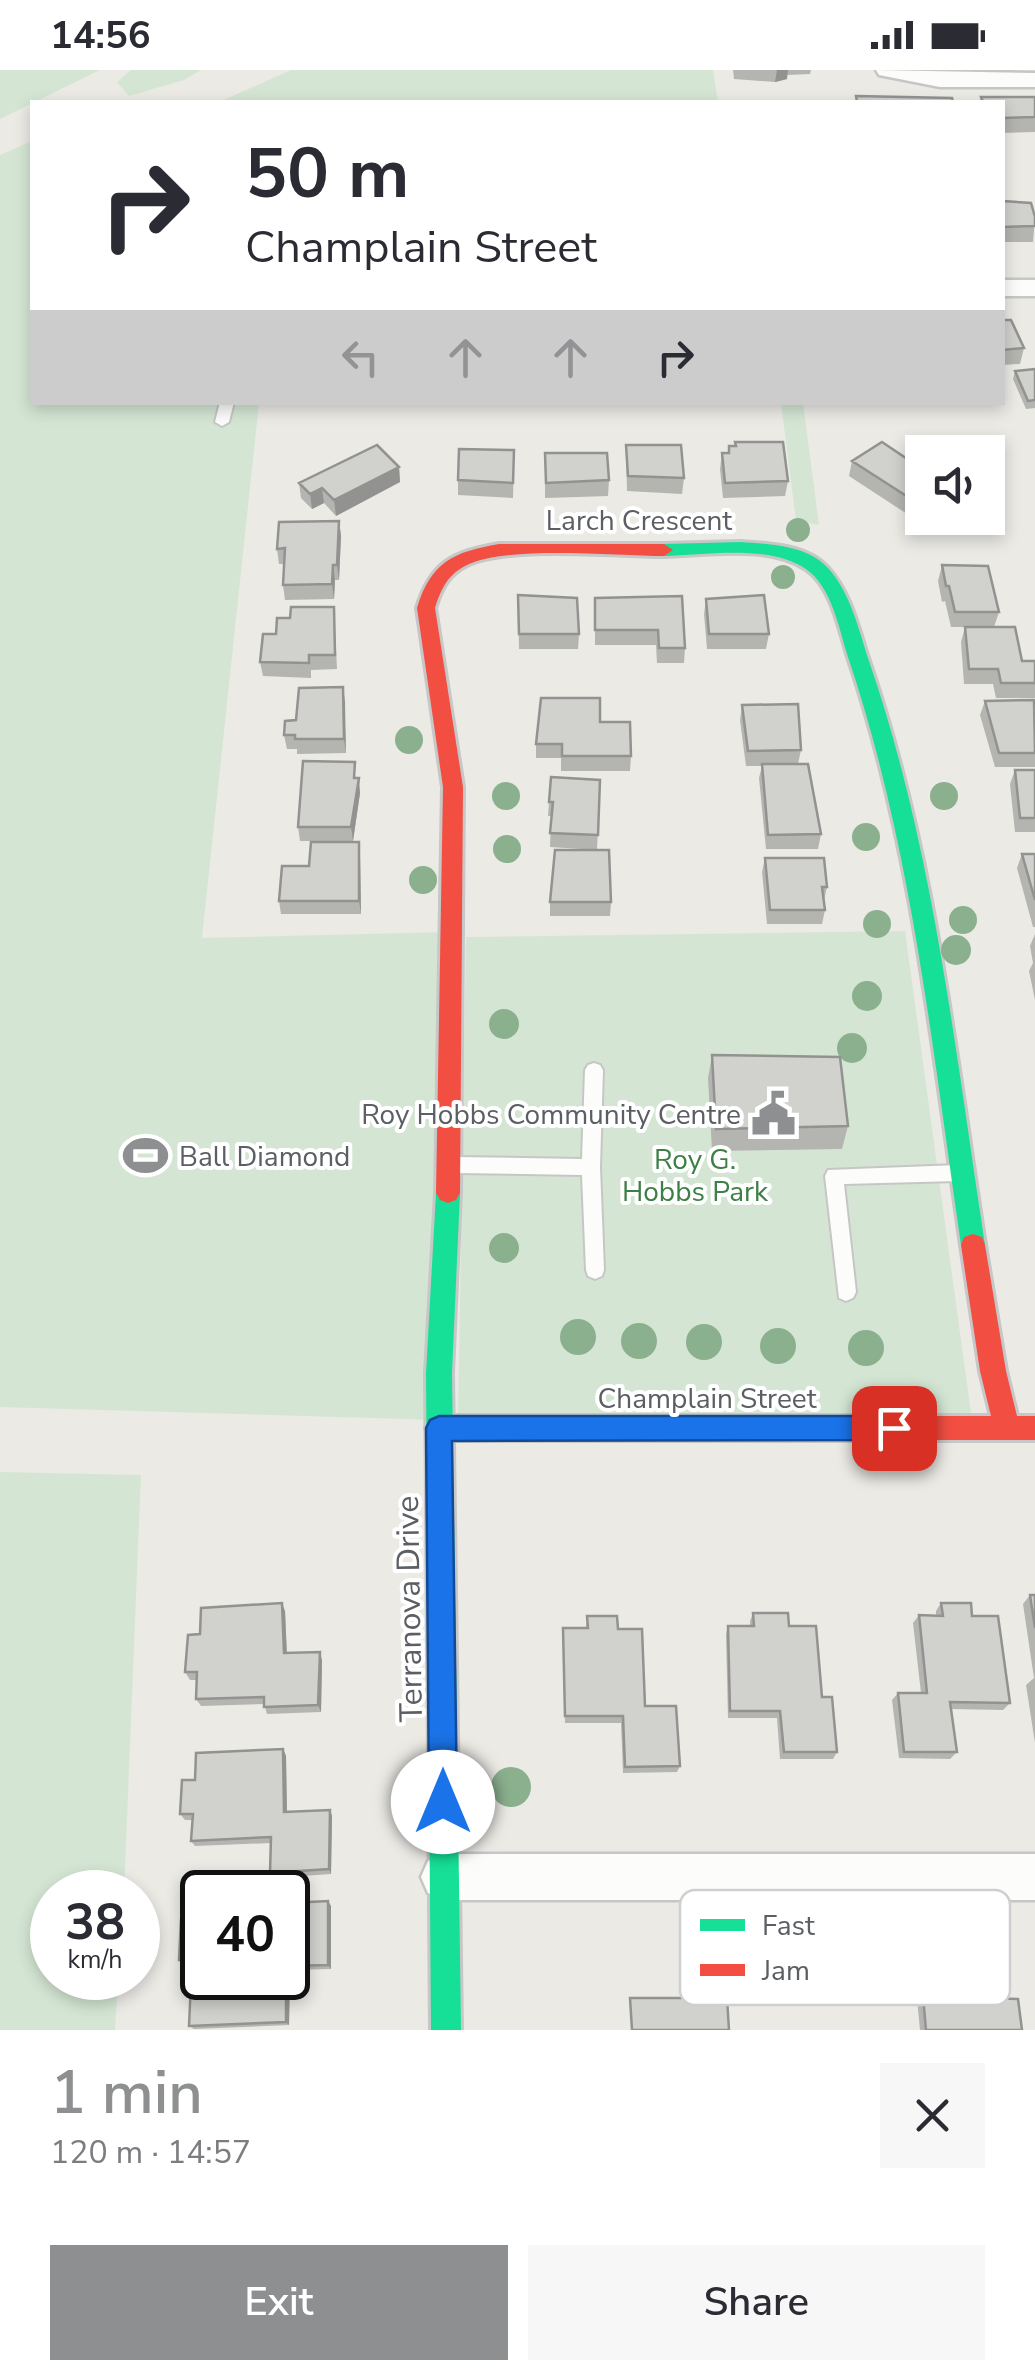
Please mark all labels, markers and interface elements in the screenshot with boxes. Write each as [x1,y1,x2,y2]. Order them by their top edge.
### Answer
text: 14:56 [50,10,151,61]
text: 50 m [245,126,409,222]
icon: right [80,140,210,270]
text: Champlain Street [245,217,597,278]
icon: left [333,330,388,385]
icon: ahead [438,330,493,385]
icon: ahead [543,330,598,385]
icon: right [648,330,703,385]
map controls [905,435,1005,535]
button: sound [905,435,1005,535]
street label: Larch Crescent [546,502,732,540]
public building icon: Roy Hobbs Community Centre [750,1090,798,1138]
place label: Roy Hobbs Community Centre [361,1096,741,1134]
sports icon: Ball Diamond [122,1132,170,1180]
place label: Ball Diamond [179,1138,350,1176]
park label: Roy G. Hobbs Park [622,1141,769,1211]
street label: Champlain Street [598,1380,817,1418]
pin [852,1386,937,1471]
icon: arrive [867,1401,922,1456]
street label: Terranova Drive [386,1495,433,1723]
position arrow [391,1750,495,1854]
speed limit sign: 40 [180,1870,310,2000]
text: 38 [65,1888,125,1957]
legend [680,1890,1010,2005]
text: Fast [762,1907,815,1945]
text: km/h [67,1943,123,1977]
text: Jam [761,1952,810,1990]
text: 1 min [50,2052,203,2134]
button: close [880,2063,985,2168]
text: 120 m · 14:57 [50,2131,251,2174]
button: Exit [50,2245,508,2360]
button: Share [528,2245,985,2360]

